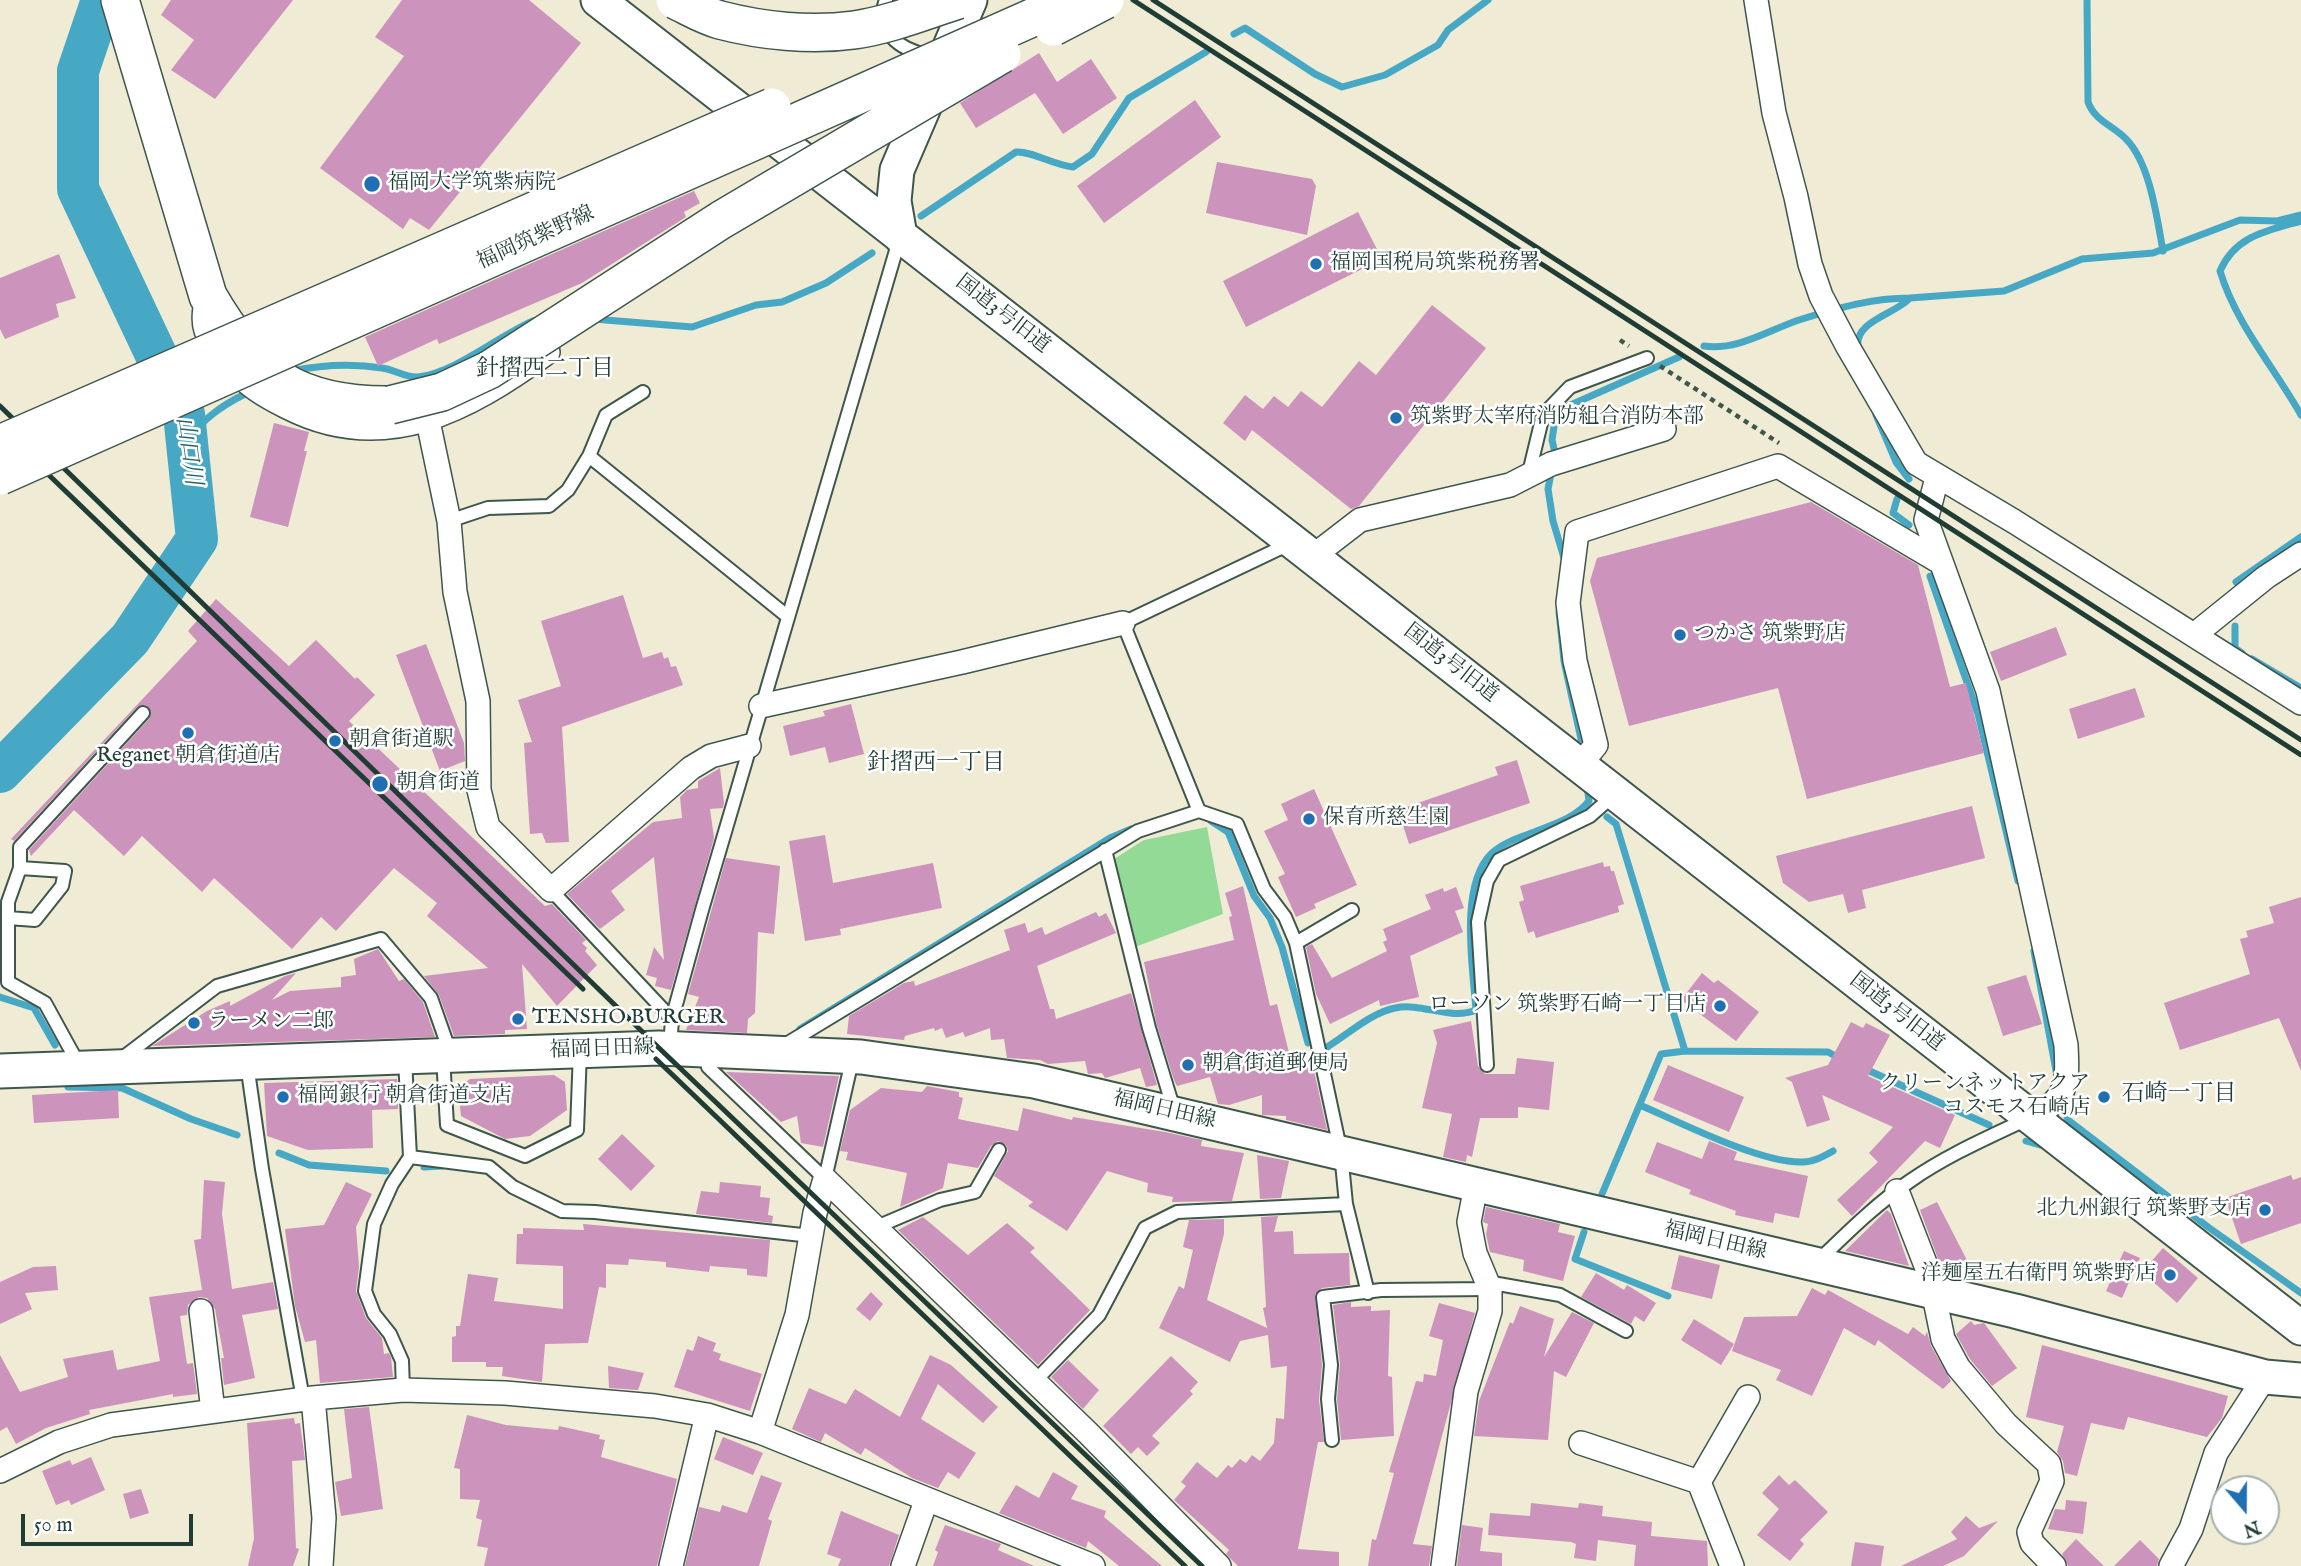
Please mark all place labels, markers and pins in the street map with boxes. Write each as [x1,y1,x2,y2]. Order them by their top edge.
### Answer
place label: 福岡大学筑紫病院 [388,171,556,197]
marker: 福岡大学筑紫病院 [362,174,382,194]
place label: 福岡国税局筑紫税務署 [1330,251,1540,277]
marker: 福岡国税局筑紫税務署 [1308,256,1324,272]
place label: 筑紫野太宰府消防組合消防本部 [1410,405,1704,431]
marker: 筑紫野太宰府消防組合消防本部 [1388,410,1404,426]
place label: つかさ 筑紫野店 [1694,622,1846,648]
marker: つかさ 筑紫野店 [1672,627,1688,643]
marker: Reganet 朝倉街道店 [180,725,196,741]
place label: 朝倉街道駅 [349,728,454,754]
marker: 朝倉街道駅 [327,733,343,749]
place label: Reganet 朝倉街道店 [96,744,280,770]
place label: 朝倉街道 [396,771,480,797]
marker: 朝倉街道 [370,774,390,794]
place label: 保育所慈生園 [1323,806,1449,832]
marker: 保育所慈生園 [1301,811,1317,827]
place label: ローソン 筑紫野石崎一丁目店 [1428,993,1706,1019]
marker: ローソン 筑紫野石崎一丁目店 [1712,998,1728,1014]
place label: TENSHO BURGER [532,1006,724,1032]
place label: ラーメン二郎 [208,1010,334,1036]
marker: TENSHO BURGER [510,1011,526,1027]
marker: ラーメン二郎 [186,1015,202,1031]
place label: 朝倉街道郵便局 [1202,1052,1349,1078]
marker: 朝倉街道郵便局 [1180,1057,1196,1073]
place label: クリーンネットアクア コスモス石崎店 [1880,1072,2090,1122]
place label: 福岡銀行 朝倉街道支店 [297,1084,512,1110]
marker: 福岡銀行 朝倉街道支店 [275,1089,291,1105]
marker: クリーンネットアクア コスモス石崎店 [2096,1089,2112,1105]
place label: 北九州銀行 筑紫野支店 [2036,1197,2251,1223]
marker: 北九州銀行 筑紫野支店 [2257,1202,2273,1218]
place label: 洋麺屋五右衛門 筑紫野店 [1920,1262,2156,1288]
marker: 洋麺屋五右衛門 筑紫野店 [2162,1267,2178,1283]

